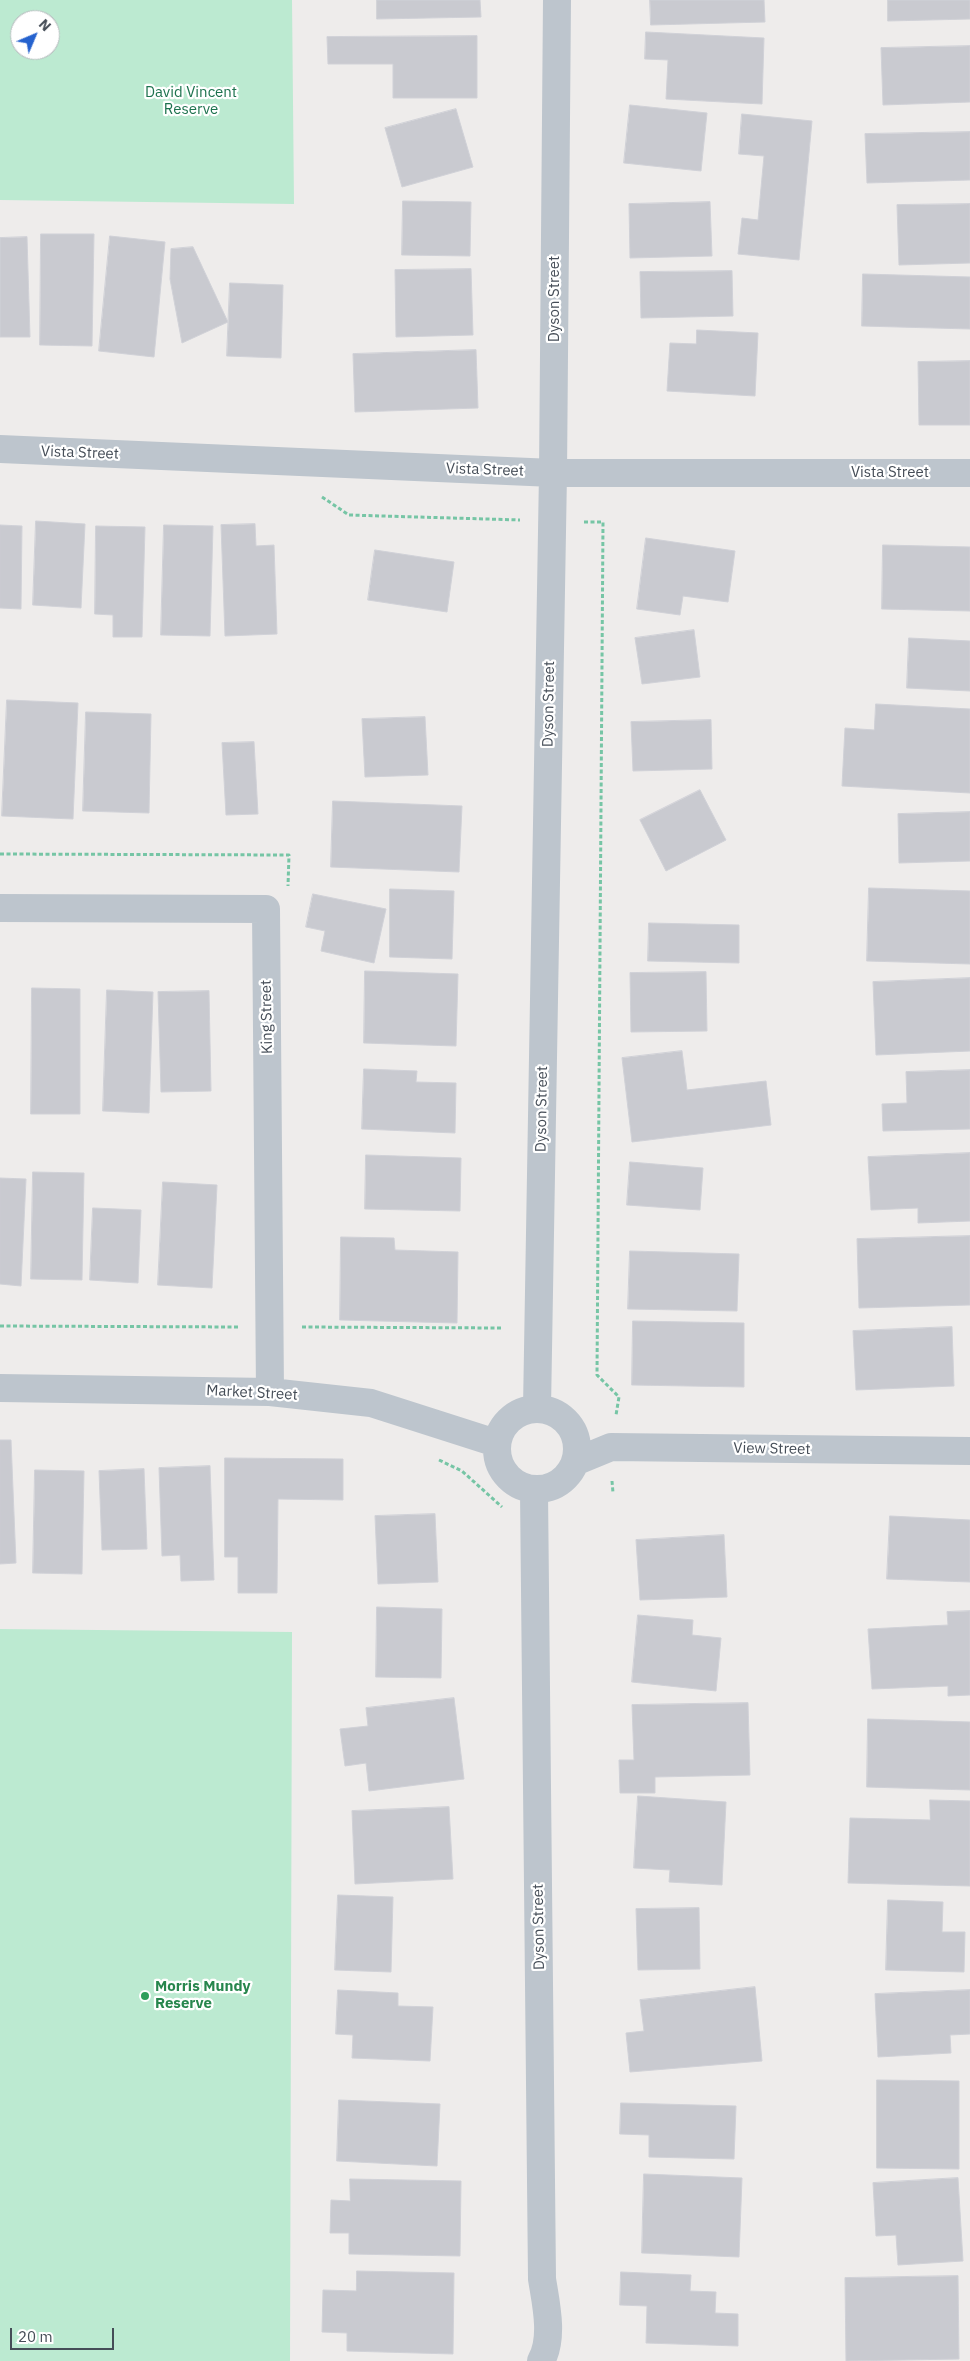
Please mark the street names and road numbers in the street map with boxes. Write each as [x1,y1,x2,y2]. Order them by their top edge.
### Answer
street label: Dyson Street [546,256,564,342]
street label: Vista Street [41,443,119,463]
street label: Vista Street [446,460,524,480]
street label: Vista Street [851,464,929,482]
street label: Dyson Street [539,661,559,747]
street label: King Street [257,980,277,1054]
street label: Dyson Street [532,1066,552,1152]
street label: Market Street [206,1382,298,1404]
street label: View Street [733,1439,811,1459]
street label: Dyson Street [529,1884,549,1970]

